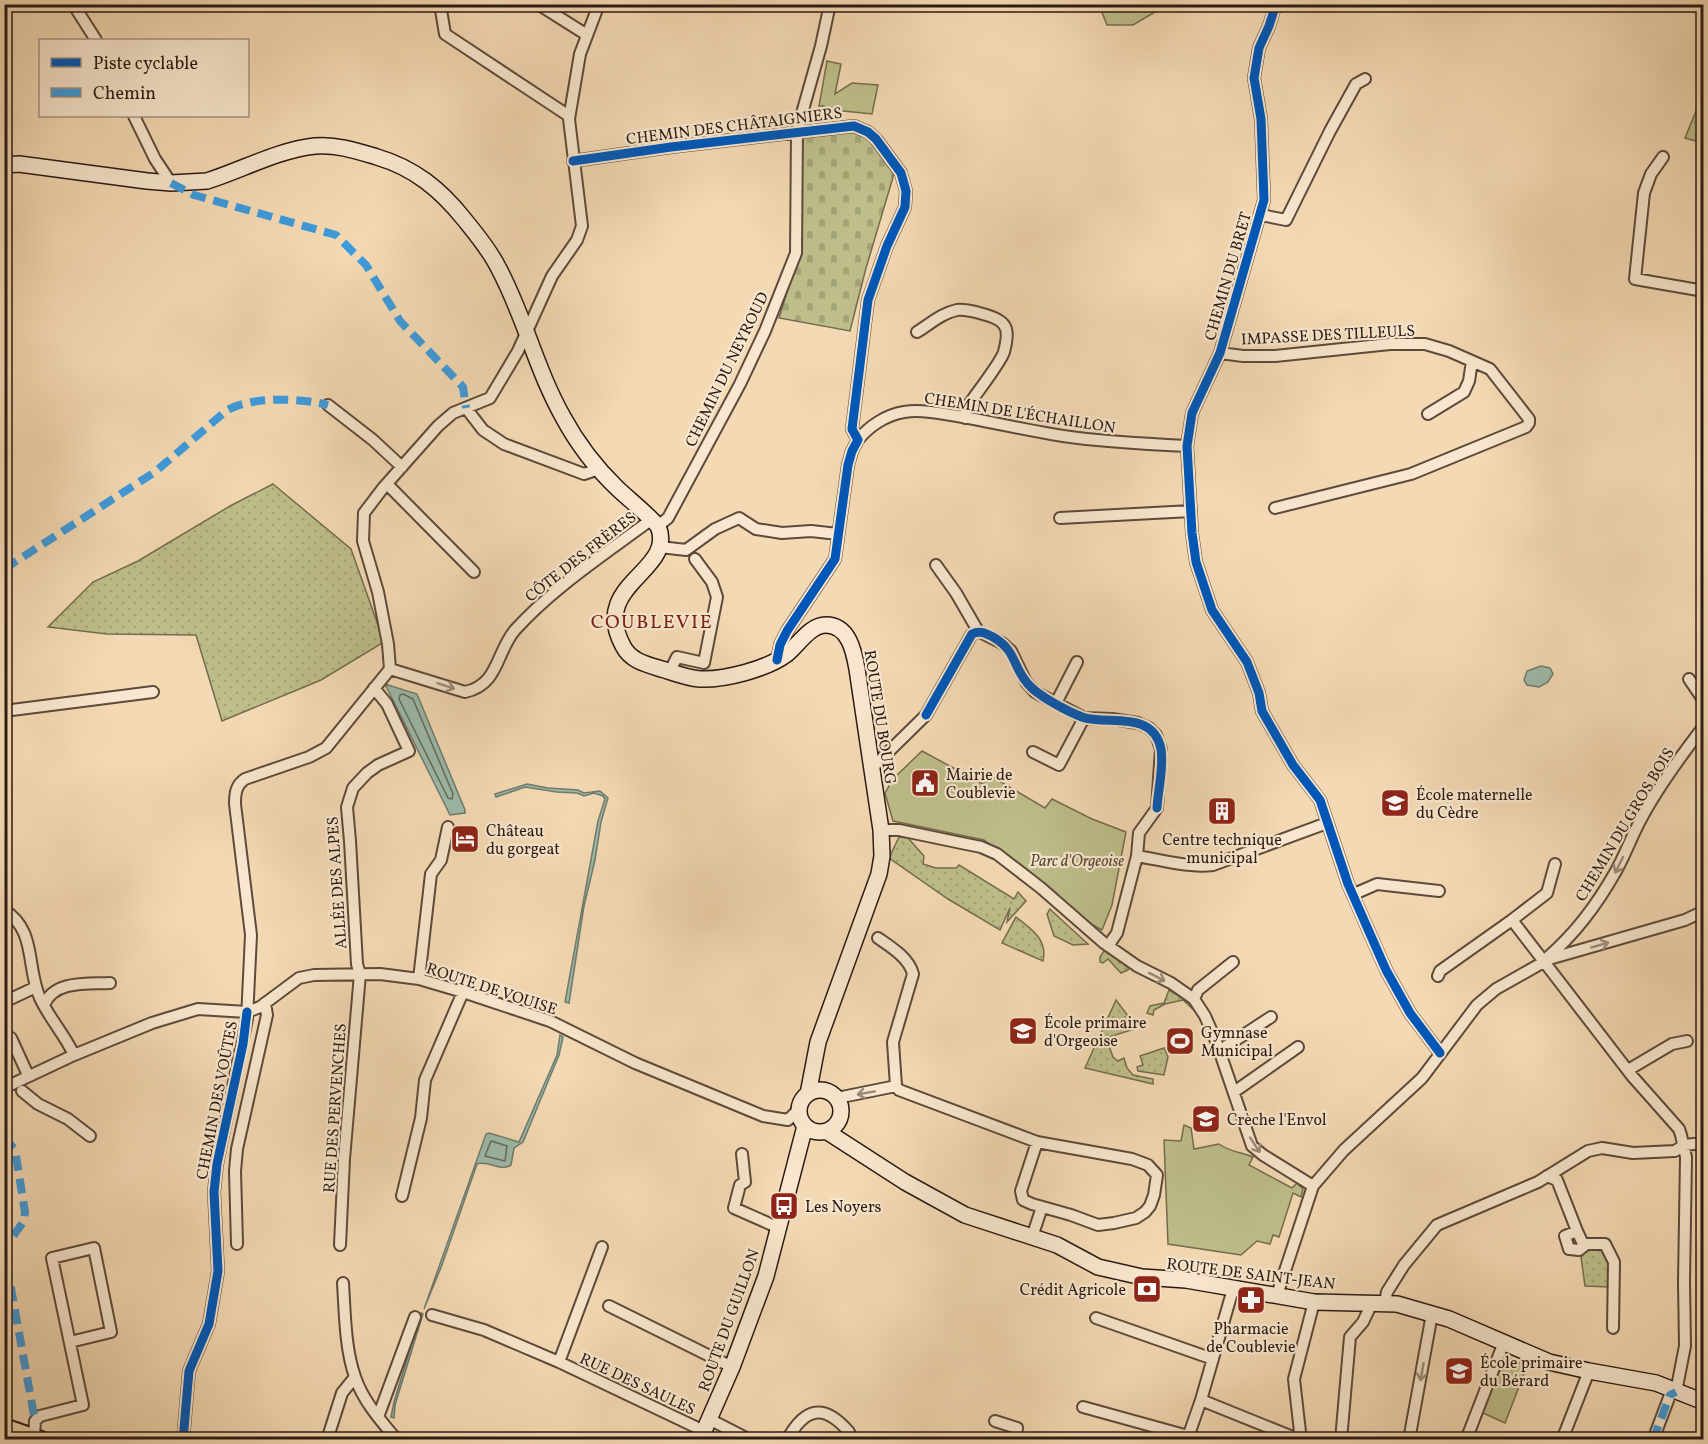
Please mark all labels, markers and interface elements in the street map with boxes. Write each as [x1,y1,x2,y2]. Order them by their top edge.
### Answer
legend [39,39,249,117]
text: Piste cyclable [93,52,198,77]
text: Chemin [93,82,156,107]
street label: CHEMIN DES CHÂTAIGNIERS [625,102,844,151]
street label: CHEMIN DU BRET [1200,210,1258,344]
street label: CHEMIN DU NEYROUD [681,288,775,451]
street label: IMPASSE DES TILLEULS [1240,320,1416,352]
street label: CHEMIN DE L'ÉCHAILLON [923,388,1117,440]
street label: CÔTE DES FRÈRES [520,506,641,608]
district label: COUBLEVIE [591,609,713,637]
street label: ROUTE DU BOURG [858,648,901,786]
one-way arrow [436,681,455,692]
street label: CHEMIN DU GROS BOIS [1571,744,1680,906]
place label: Mairie de Coublevie [946,765,1016,805]
public building icon: Mairie de Coublevie [909,767,941,799]
place label: École maternelle du Cèdre [1416,785,1533,825]
school or university icon: École maternelle du Cèdre [1379,787,1411,819]
building icon: Centre technique municipal [1206,795,1238,827]
street label: ALLÉE DES ALPES [322,816,354,950]
place label: Château du gorgeat [486,821,560,861]
hotel icon: Château du gorgeat [449,823,481,855]
place label: Centre technique municipal [1162,830,1282,870]
park label: Parc d'Orgeoise [1030,851,1124,873]
one-way arrow [1612,856,1624,874]
one-way arrow [1590,938,1609,950]
street label: ROUTE DE VOUISE [423,958,560,1021]
one-way arrow [1148,971,1166,983]
place label: École primaire d'Orgeoise [1044,1013,1147,1053]
school or university icon: École primaire d'Orgeoise [1007,1015,1039,1047]
street label: CHEMIN DES VOÛTES [191,1019,244,1182]
street label: RUE DES PERVENCHES [319,1023,353,1194]
place label: Gymnase Municipal [1201,1023,1273,1063]
sports icon: Gymnase Municipal [1164,1025,1196,1057]
one-way arrow [857,1087,877,1098]
school or university icon: Crèche l'Envol [1190,1103,1222,1135]
place label: Crèche l'Envol [1227,1110,1327,1132]
one-way arrow [1248,1136,1261,1153]
bus stop icon: Les Noyers [768,1190,800,1222]
place label: Les Noyers [805,1197,882,1219]
street label: ROUTE DU GUILLON [694,1246,766,1395]
street label: ROUTE DE SAINT-JEAN [1165,1254,1337,1296]
bank icon: Crédit Agricole [1131,1273,1163,1305]
place label: Crédit Agricole [1020,1280,1126,1302]
pharmacy icon: Pharmacie de Coublevie [1235,1284,1267,1316]
place label: Pharmacie de Coublevie [1206,1319,1296,1359]
street label: RUE DES SAULES [576,1348,699,1421]
place label: École primaire du Bérard [1480,1353,1583,1393]
school or university icon: École primaire du Bérard [1443,1355,1475,1387]
one-way arrow [1416,1362,1427,1381]

